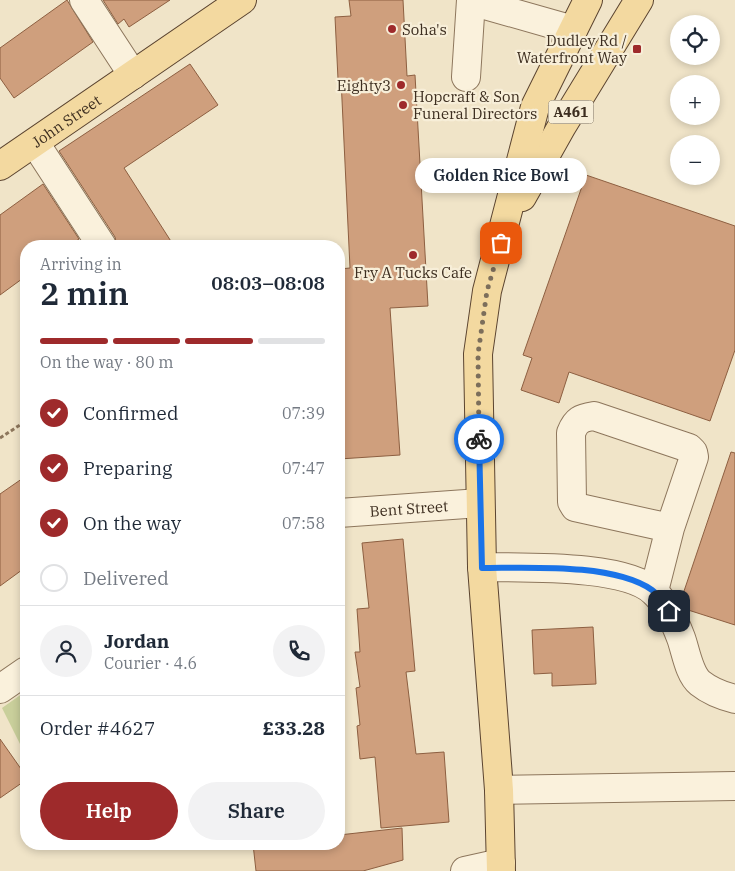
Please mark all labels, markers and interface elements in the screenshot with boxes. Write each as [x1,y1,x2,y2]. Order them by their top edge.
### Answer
map controls [670,15,720,185]
button: locate [670,15,720,65]
place label: Soha's [402,20,447,39]
marker: Soha's [386,23,398,35]
place label: Dudley Rd / Waterfront Way [517,31,627,67]
marker: Dudley Rd / Waterfront Way [631,43,643,55]
button: + [670,75,720,125]
place label: Eighty3 [337,76,391,95]
marker: Eighty3 [395,79,407,91]
place label: Hopcraft & Son Funeral Directors [413,87,537,123]
street label: John Street [28,90,104,151]
marker: Hopcraft & Son Funeral Directors [397,99,409,111]
road number: A461 [548,100,594,124]
button: − [670,135,720,185]
callout: Golden Rice Bowl [415,158,587,193]
text: Golden Rice Bowl [433,165,569,185]
pin [480,222,522,264]
icon: bag [487,229,515,257]
marker: Fry A Tucks Cafe [407,249,419,261]
text: Arriving in [40,254,122,274]
place label: Fry A Tucks Cafe [354,263,472,282]
text: 08:03–08:08 [211,271,325,295]
text: 2 min [40,272,129,314]
text: On the way · 80 m [40,352,174,372]
icon: check [40,399,68,427]
text: Confirmed [83,401,178,425]
text: 07:39 [282,403,325,423]
courier [454,414,504,464]
icon: bike [465,425,493,453]
icon: check [40,454,68,482]
text: Preparing [83,456,172,480]
text: 07:47 [282,458,325,478]
street label: Bent Street [369,496,449,520]
icon: check [40,509,68,537]
text: On the way [83,511,181,535]
text: 07:58 [282,513,325,533]
text: Delivered [83,566,169,590]
pin [648,590,690,632]
icon: home [655,597,683,625]
button: person [40,625,92,677]
button: phone [273,625,325,677]
text: Jordan [104,629,169,653]
text: Courier · 4.6 [104,653,197,673]
text: Order #4627 [40,716,155,740]
text: £33.28 [263,716,325,740]
button: Help [40,782,178,840]
button: Share [188,782,325,840]

